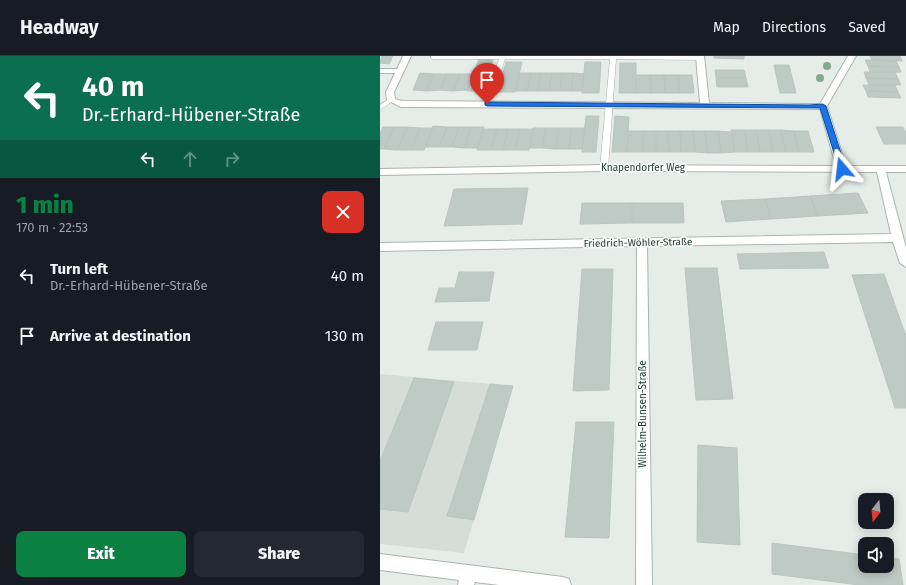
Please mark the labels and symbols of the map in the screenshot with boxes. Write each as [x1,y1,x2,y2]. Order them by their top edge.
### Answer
pin [470,63,504,104]
position arrow [821,148,863,190]
street label: Knapendorfer Weg [601,162,686,174]
street label: Friedrich-Wöhler-Straße [584,236,692,250]
street label: Wilhelm-Bunsen-Straße [637,360,649,468]
north arrow [858,493,894,529]

